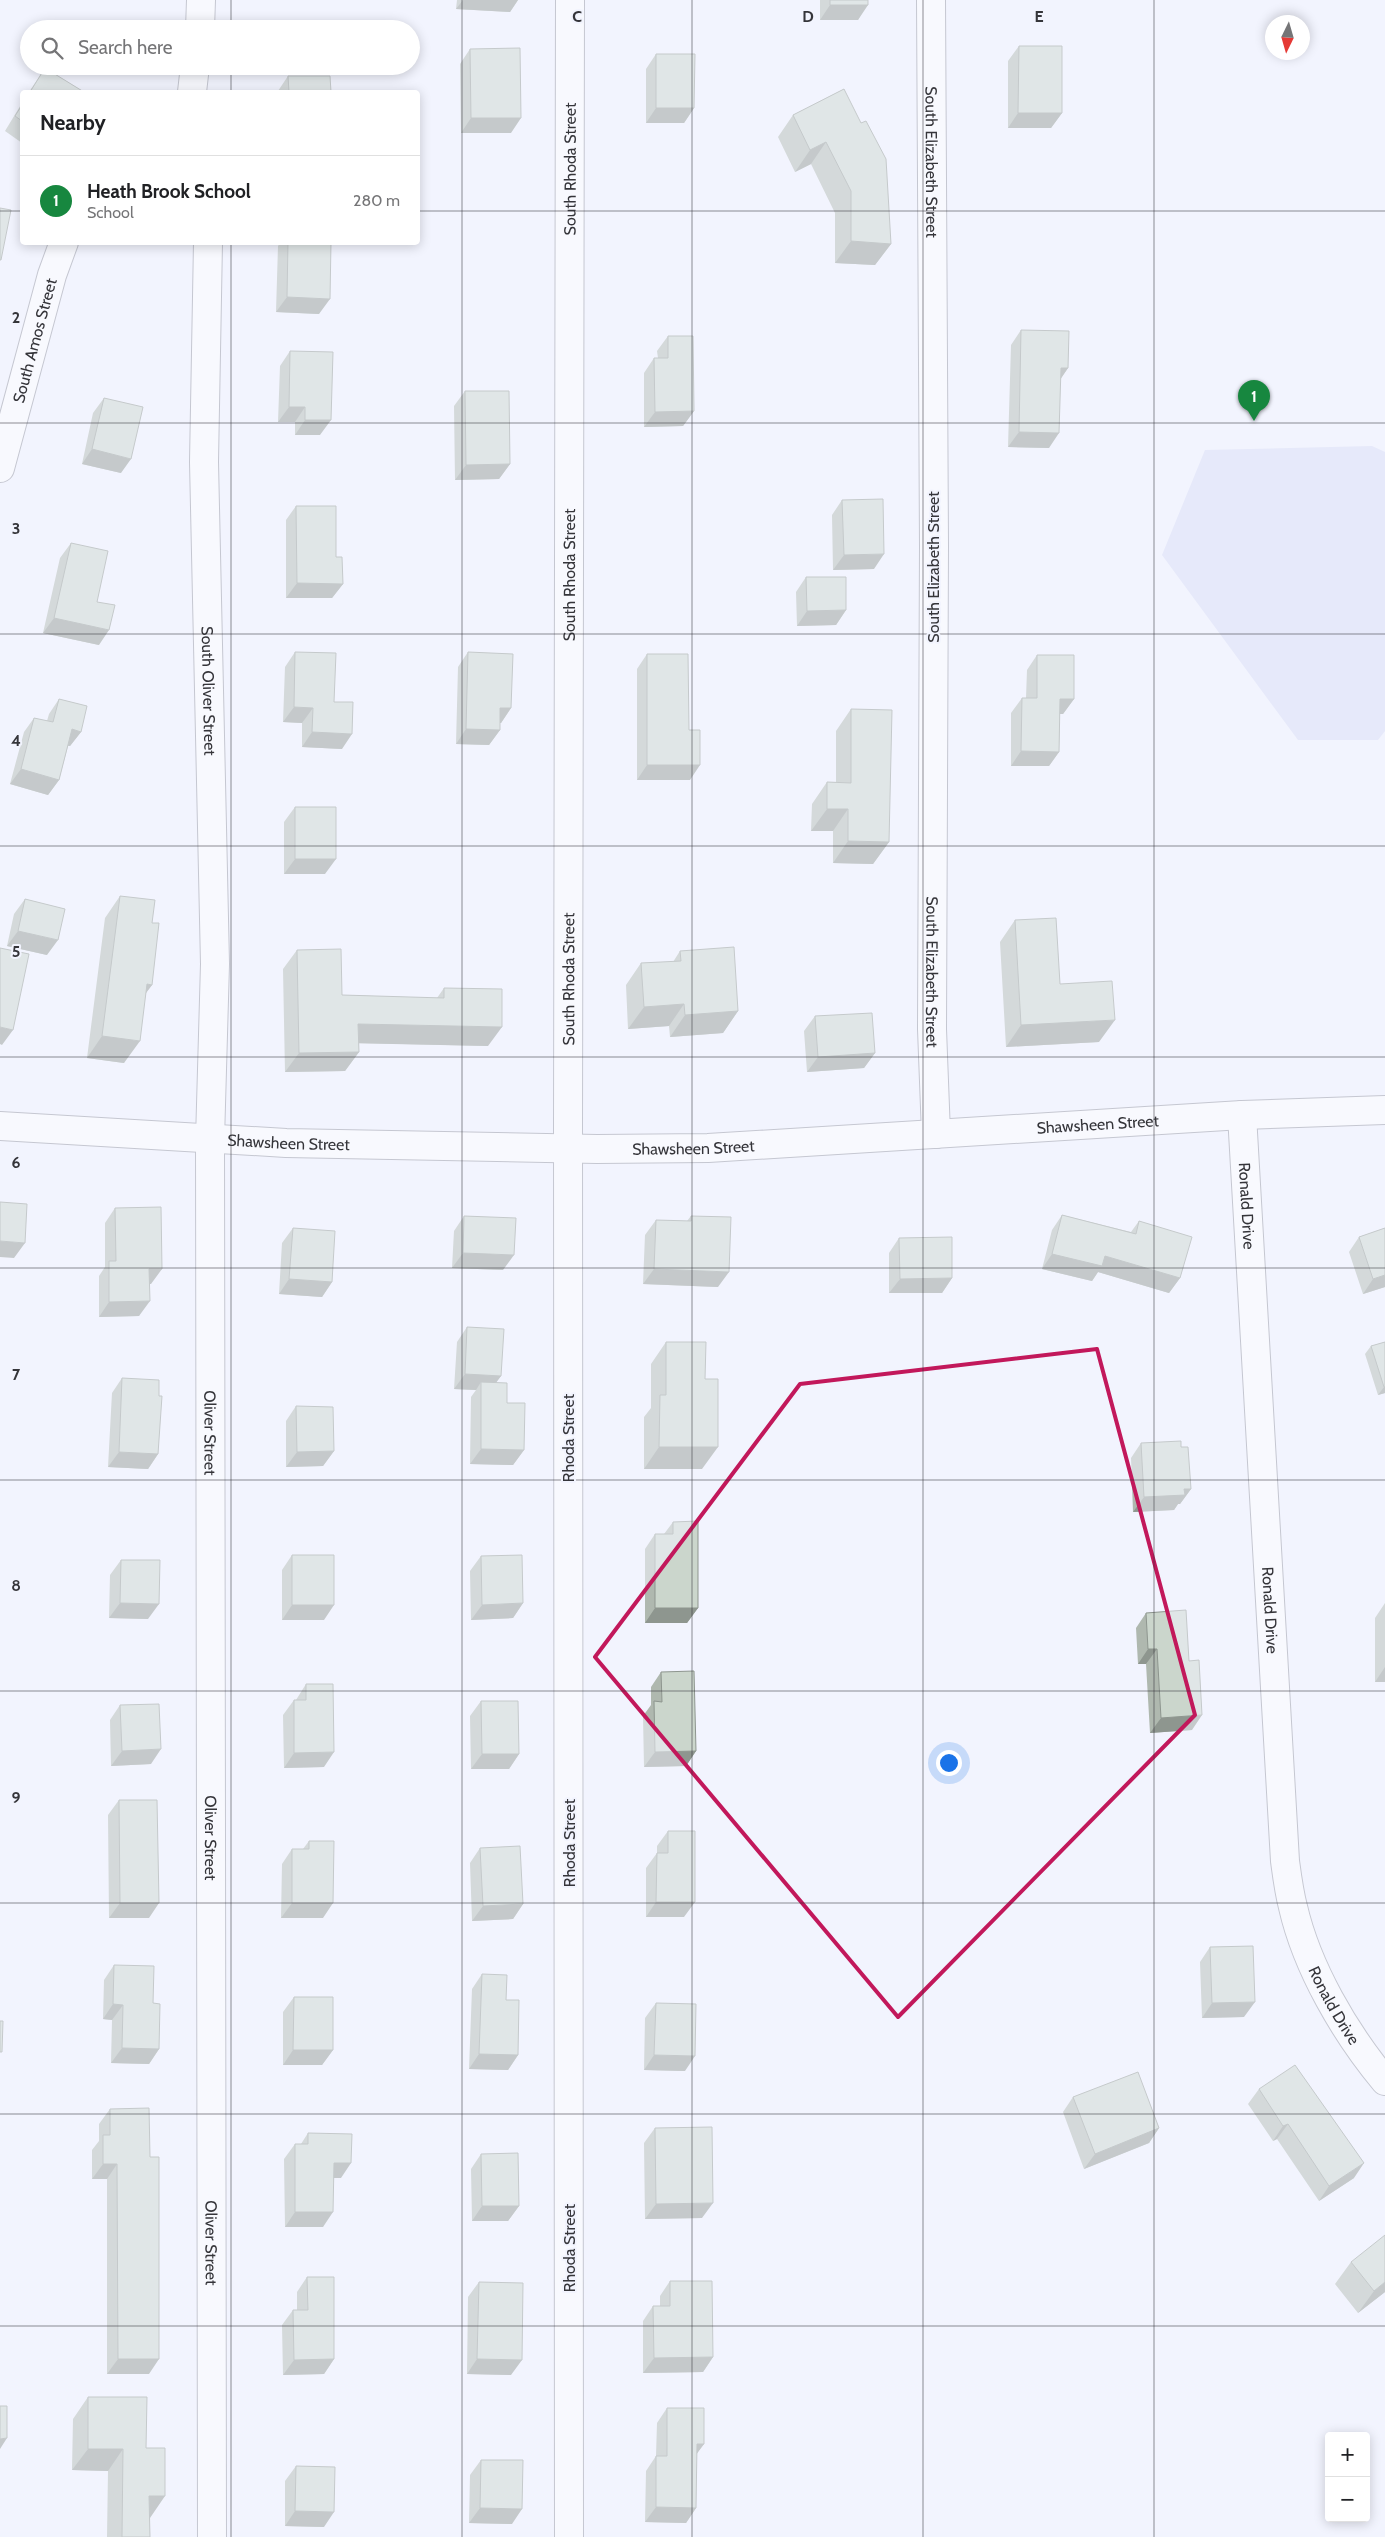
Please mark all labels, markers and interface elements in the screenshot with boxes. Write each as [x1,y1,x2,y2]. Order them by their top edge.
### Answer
text: C [572,7,582,26]
text: D [802,7,814,26]
text: E [1034,7,1044,26]
north arrow [1265,15,1310,60]
search box [20,20,420,75]
icon: search [38,34,66,62]
text: Search here [78,36,172,59]
street label: South Elizabeth Street [922,86,942,238]
street label: South Rhoda Street [560,102,579,235]
text: Nearby [40,110,106,135]
text: Heath Brook School [87,180,251,203]
text: 1 [53,191,59,210]
text: 280 m [353,191,400,210]
text: School [87,203,134,222]
street label: South Amos Street [8,276,60,405]
text: 2 [12,308,20,327]
pin: 1 [1238,380,1270,421]
street label: South Elizabeth Street [924,491,943,643]
street label: South Rhoda Street [559,508,579,641]
text: 3 [12,519,20,538]
street label: South Oliver Street [198,626,220,756]
text: 4 [11,731,21,750]
street label: South Elizabeth Street [922,896,942,1049]
street label: South Rhoda Street [559,912,578,1045]
text: 5 [12,942,20,961]
street label: Shawsheen Street [1036,1111,1160,1137]
street label: Shawsheen Street [227,1130,351,1154]
street label: Shawsheen Street [632,1136,756,1158]
text: 6 [12,1153,21,1172]
street label: Ronald Drive [1235,1162,1259,1250]
text: 7 [12,1365,21,1384]
street label: Oliver Street [201,1390,220,1476]
street label: Rhoda Street [559,1393,578,1482]
street label: Ronald Drive [1259,1566,1283,1654]
text: 8 [11,1576,21,1595]
your location [936,1750,962,1776]
text: 9 [12,1788,21,1807]
street label: Oliver Street [201,1795,221,1881]
street label: Rhoda Street [560,1798,579,1887]
street label: Ronald Drive [1305,1963,1364,2048]
street label: Oliver Street [202,2200,221,2286]
street label: Rhoda Street [560,2203,579,2292]
map controls [1325,2432,1370,2522]
button: + [1325,2432,1370,2477]
button: − [1325,2477,1370,2522]

